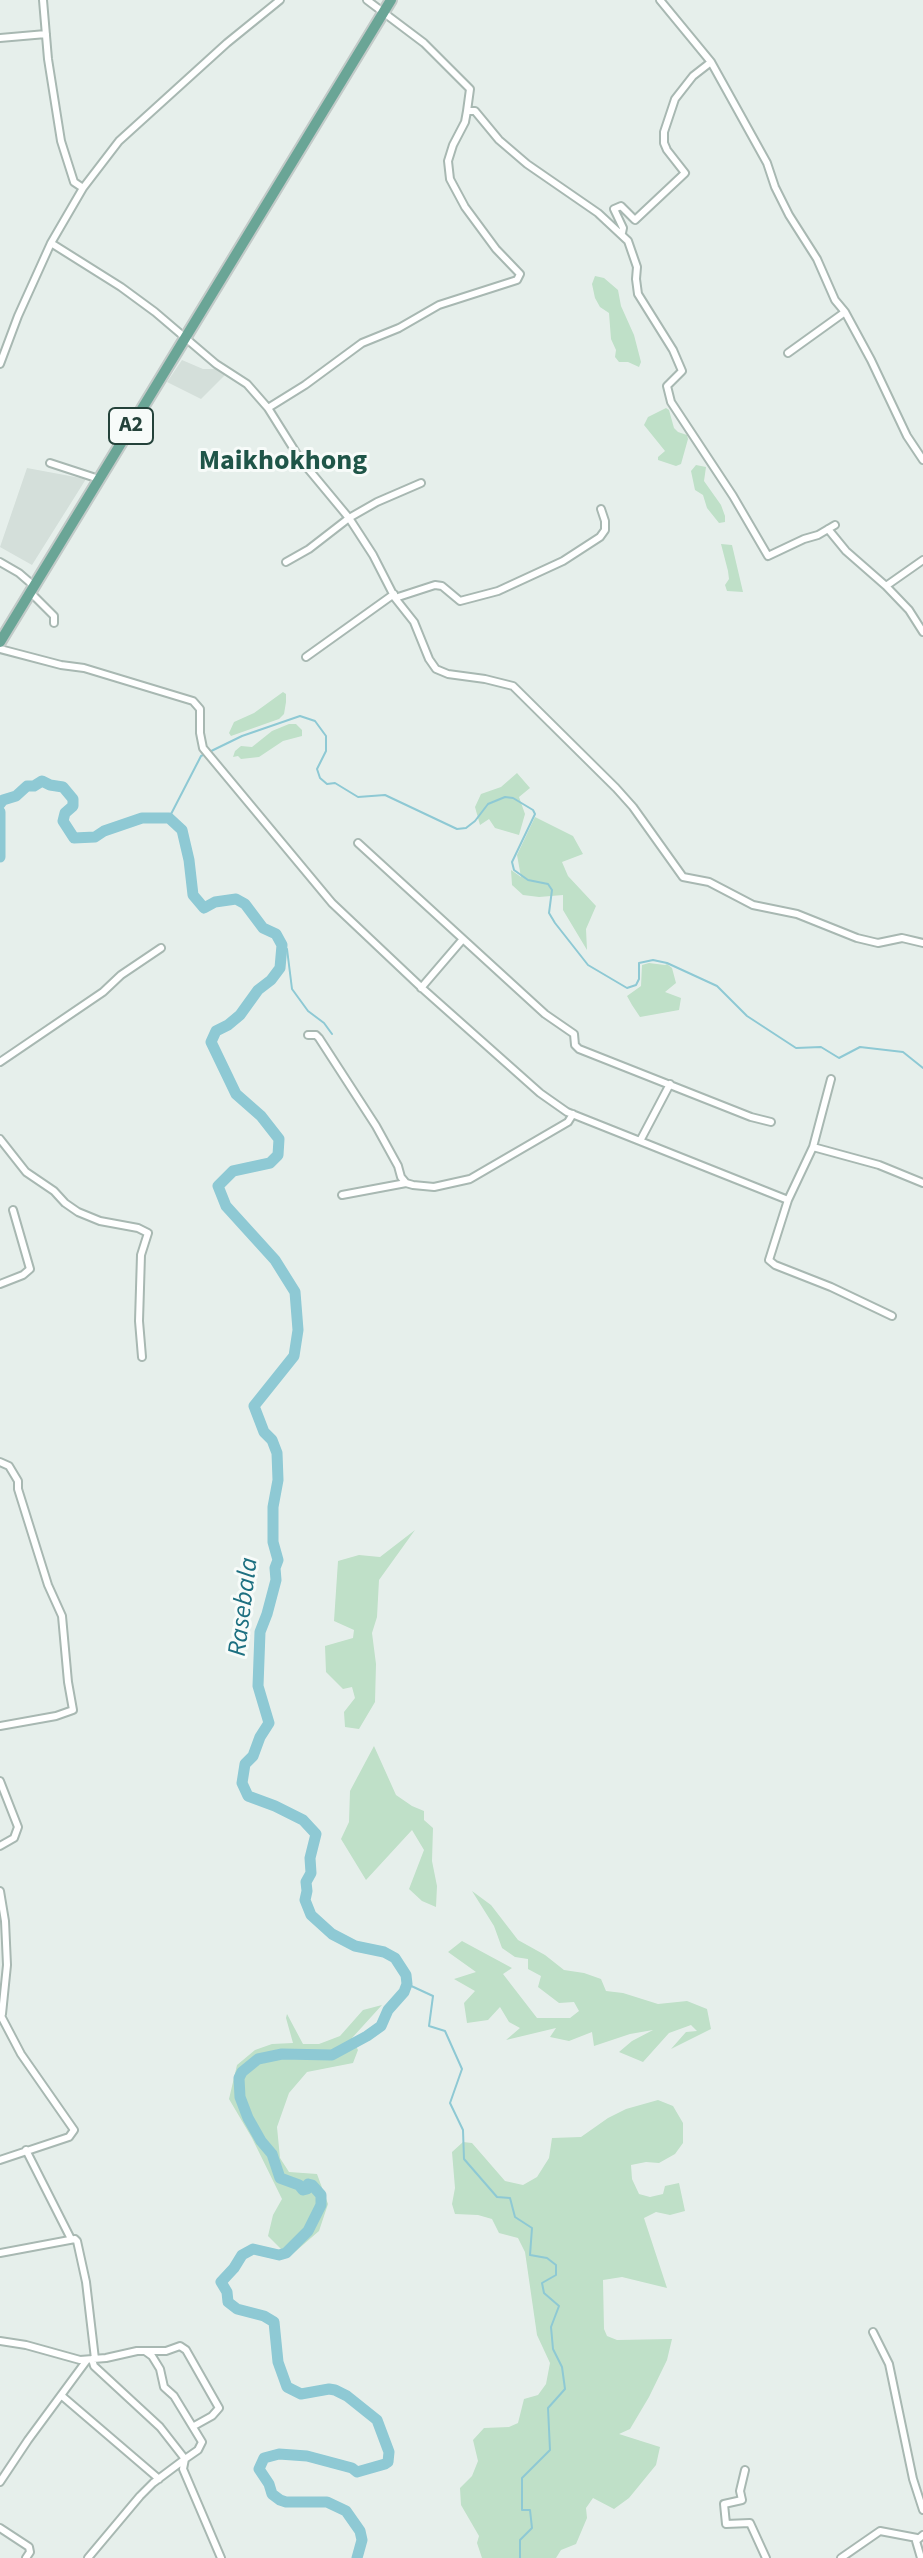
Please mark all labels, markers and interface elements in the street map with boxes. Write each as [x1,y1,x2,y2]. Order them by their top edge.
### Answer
road number: A2 [109,408,153,444]
district label: Maikhokhong [199,446,367,480]
water label: Rasebala [223,1556,267,1658]

